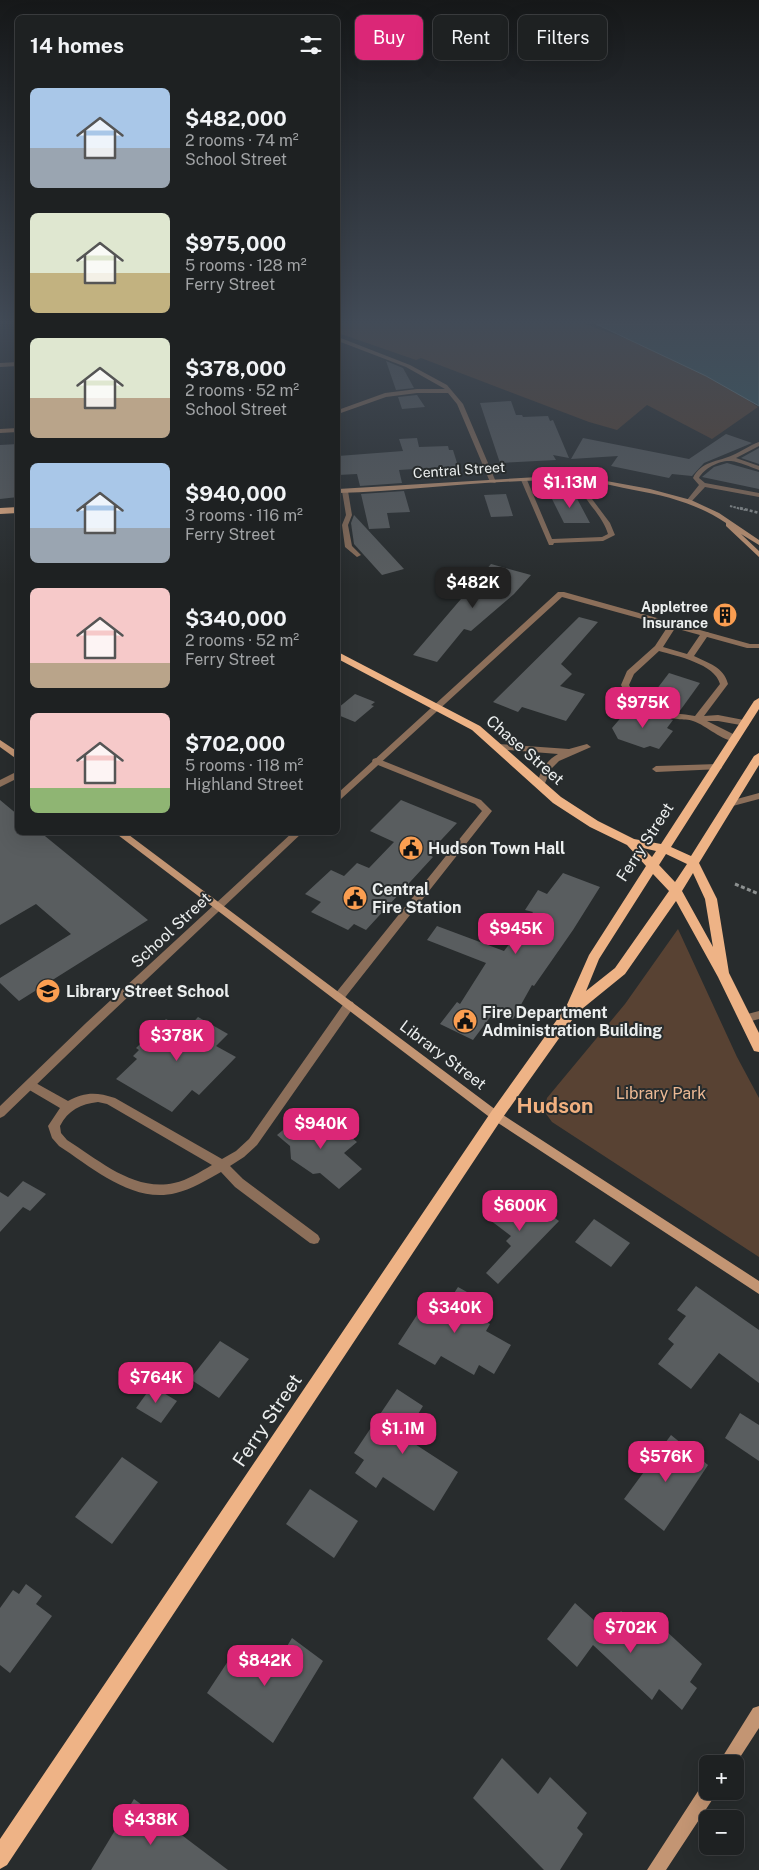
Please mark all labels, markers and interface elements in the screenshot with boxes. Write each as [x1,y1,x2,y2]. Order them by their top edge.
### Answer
chip: Buy [355,15,423,60]
chip: Rent [433,15,508,60]
chip: Filters [518,15,607,60]
icon: filters [297,31,325,59]
text: 14 homes [30,33,124,58]
text: $482,000 [185,106,287,131]
icon: home [70,108,130,168]
text: 2 rooms · 74 m² [185,131,299,150]
text: School Street [185,150,287,169]
text: $975,000 [185,231,286,256]
icon: home [70,233,130,293]
text: 5 rooms · 128 m² [185,256,307,275]
text: Ferry Street [185,275,275,294]
text: $378,000 [185,356,286,381]
icon: home [70,358,130,418]
text: 2 rooms · 52 m² [185,381,299,400]
text: School Street [185,400,287,419]
street label: Central Street [412,459,506,481]
pin: $1.13M [529,466,611,509]
text: $1.13M [543,473,597,492]
text: $940,000 [185,481,287,506]
icon: home [70,483,130,543]
text: 3 rooms · 116 m² [185,506,303,525]
text: Ferry Street [185,525,275,544]
pin: $482K [438,566,508,609]
text: $482K [446,573,500,592]
place label: Appletree Insurance [641,599,708,631]
building icon: Appletree Insurance [712,602,738,628]
text: $340,000 [185,606,287,631]
icon: home [70,608,130,668]
text: 2 rooms · 52 m² [185,631,299,650]
text: Ferry Street [185,650,275,669]
pin: $975K [608,686,678,729]
text: $975K [616,693,670,712]
street label: Chase Street [482,711,568,789]
text: $702,000 [185,731,285,756]
icon: home [70,733,130,793]
text: 5 rooms · 118 m² [185,756,304,775]
text: Highland Street [185,775,303,794]
street label: Ferry Street [612,799,678,885]
public building icon: Hudson Town Hall [398,835,424,861]
place label: Hudson Town Hall [428,839,565,858]
place label: Central Fire Station [372,880,461,917]
public building icon: Central Fire Station [342,885,368,911]
street label: School Street [127,888,215,972]
pin: $945K [481,912,551,955]
text: $945K [489,919,543,938]
school or university icon: Library Street School [35,978,61,1004]
place label: Library Street School [66,982,229,1001]
place label: Fire Department Administration Building [482,1003,662,1040]
public building icon: Fire Department Administration Building [452,1008,478,1034]
street label: Library Street [396,1016,490,1094]
pin: $378K [142,1020,212,1062]
text: $378K [150,1026,204,1045]
park label: Library Park [616,1084,706,1103]
district label: Hudson [516,1093,594,1118]
pin: $940K [286,1108,356,1150]
text: $940K [294,1114,348,1133]
pin: $600K [485,1190,555,1232]
text: $600K [493,1196,547,1215]
pin: $340K [420,1292,490,1334]
text: $340K [428,1298,482,1317]
pin: $764K [121,1362,191,1404]
text: $764K [129,1368,183,1387]
street label: Ferry Street [228,1369,306,1471]
pin: $1.1M [368,1412,438,1455]
text: $1.1M [381,1419,425,1438]
pin: $576K [631,1440,701,1483]
text: $576K [639,1447,693,1466]
pin: $702K [596,1612,666,1654]
text: $702K [605,1618,657,1637]
pin: $842K [230,1644,300,1687]
text: $842K [238,1651,292,1670]
map controls [699,1755,744,1855]
button: + [699,1755,744,1800]
pin: $438K [116,1804,186,1846]
text: $438K [124,1810,178,1829]
button: − [699,1810,744,1855]

